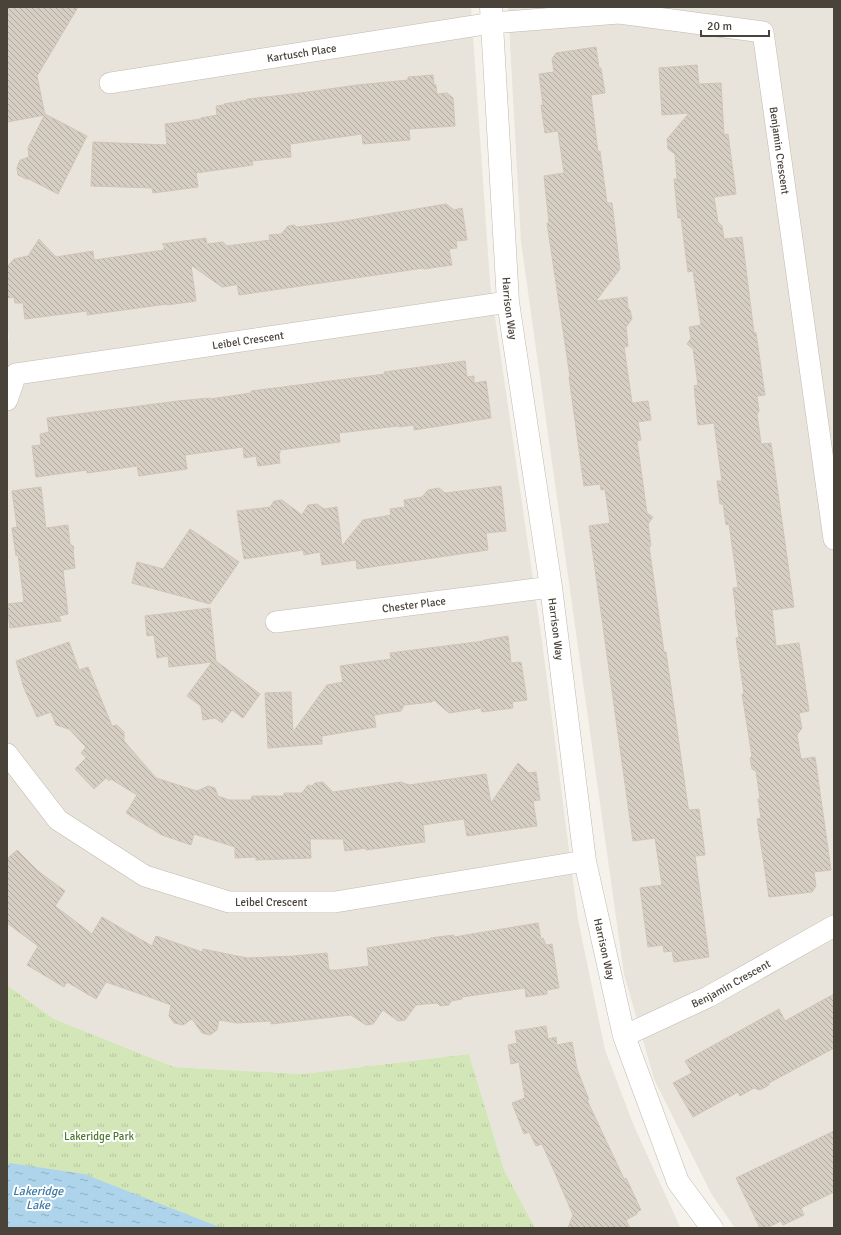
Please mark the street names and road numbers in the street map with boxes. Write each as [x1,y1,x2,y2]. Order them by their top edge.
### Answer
street label: Kartusch Place [266,42,338,65]
street label: Benjamin Crescent [767,106,792,195]
street label: Harrison Way [500,277,520,341]
street label: Leibel Crescent [211,329,285,352]
street label: Chester Place [381,594,447,615]
street label: Harrison Way [545,597,566,662]
street label: Leibel Crescent [235,896,307,909]
street label: Harrison Way [591,917,617,982]
street label: Benjamin Crescent [689,957,773,1011]

